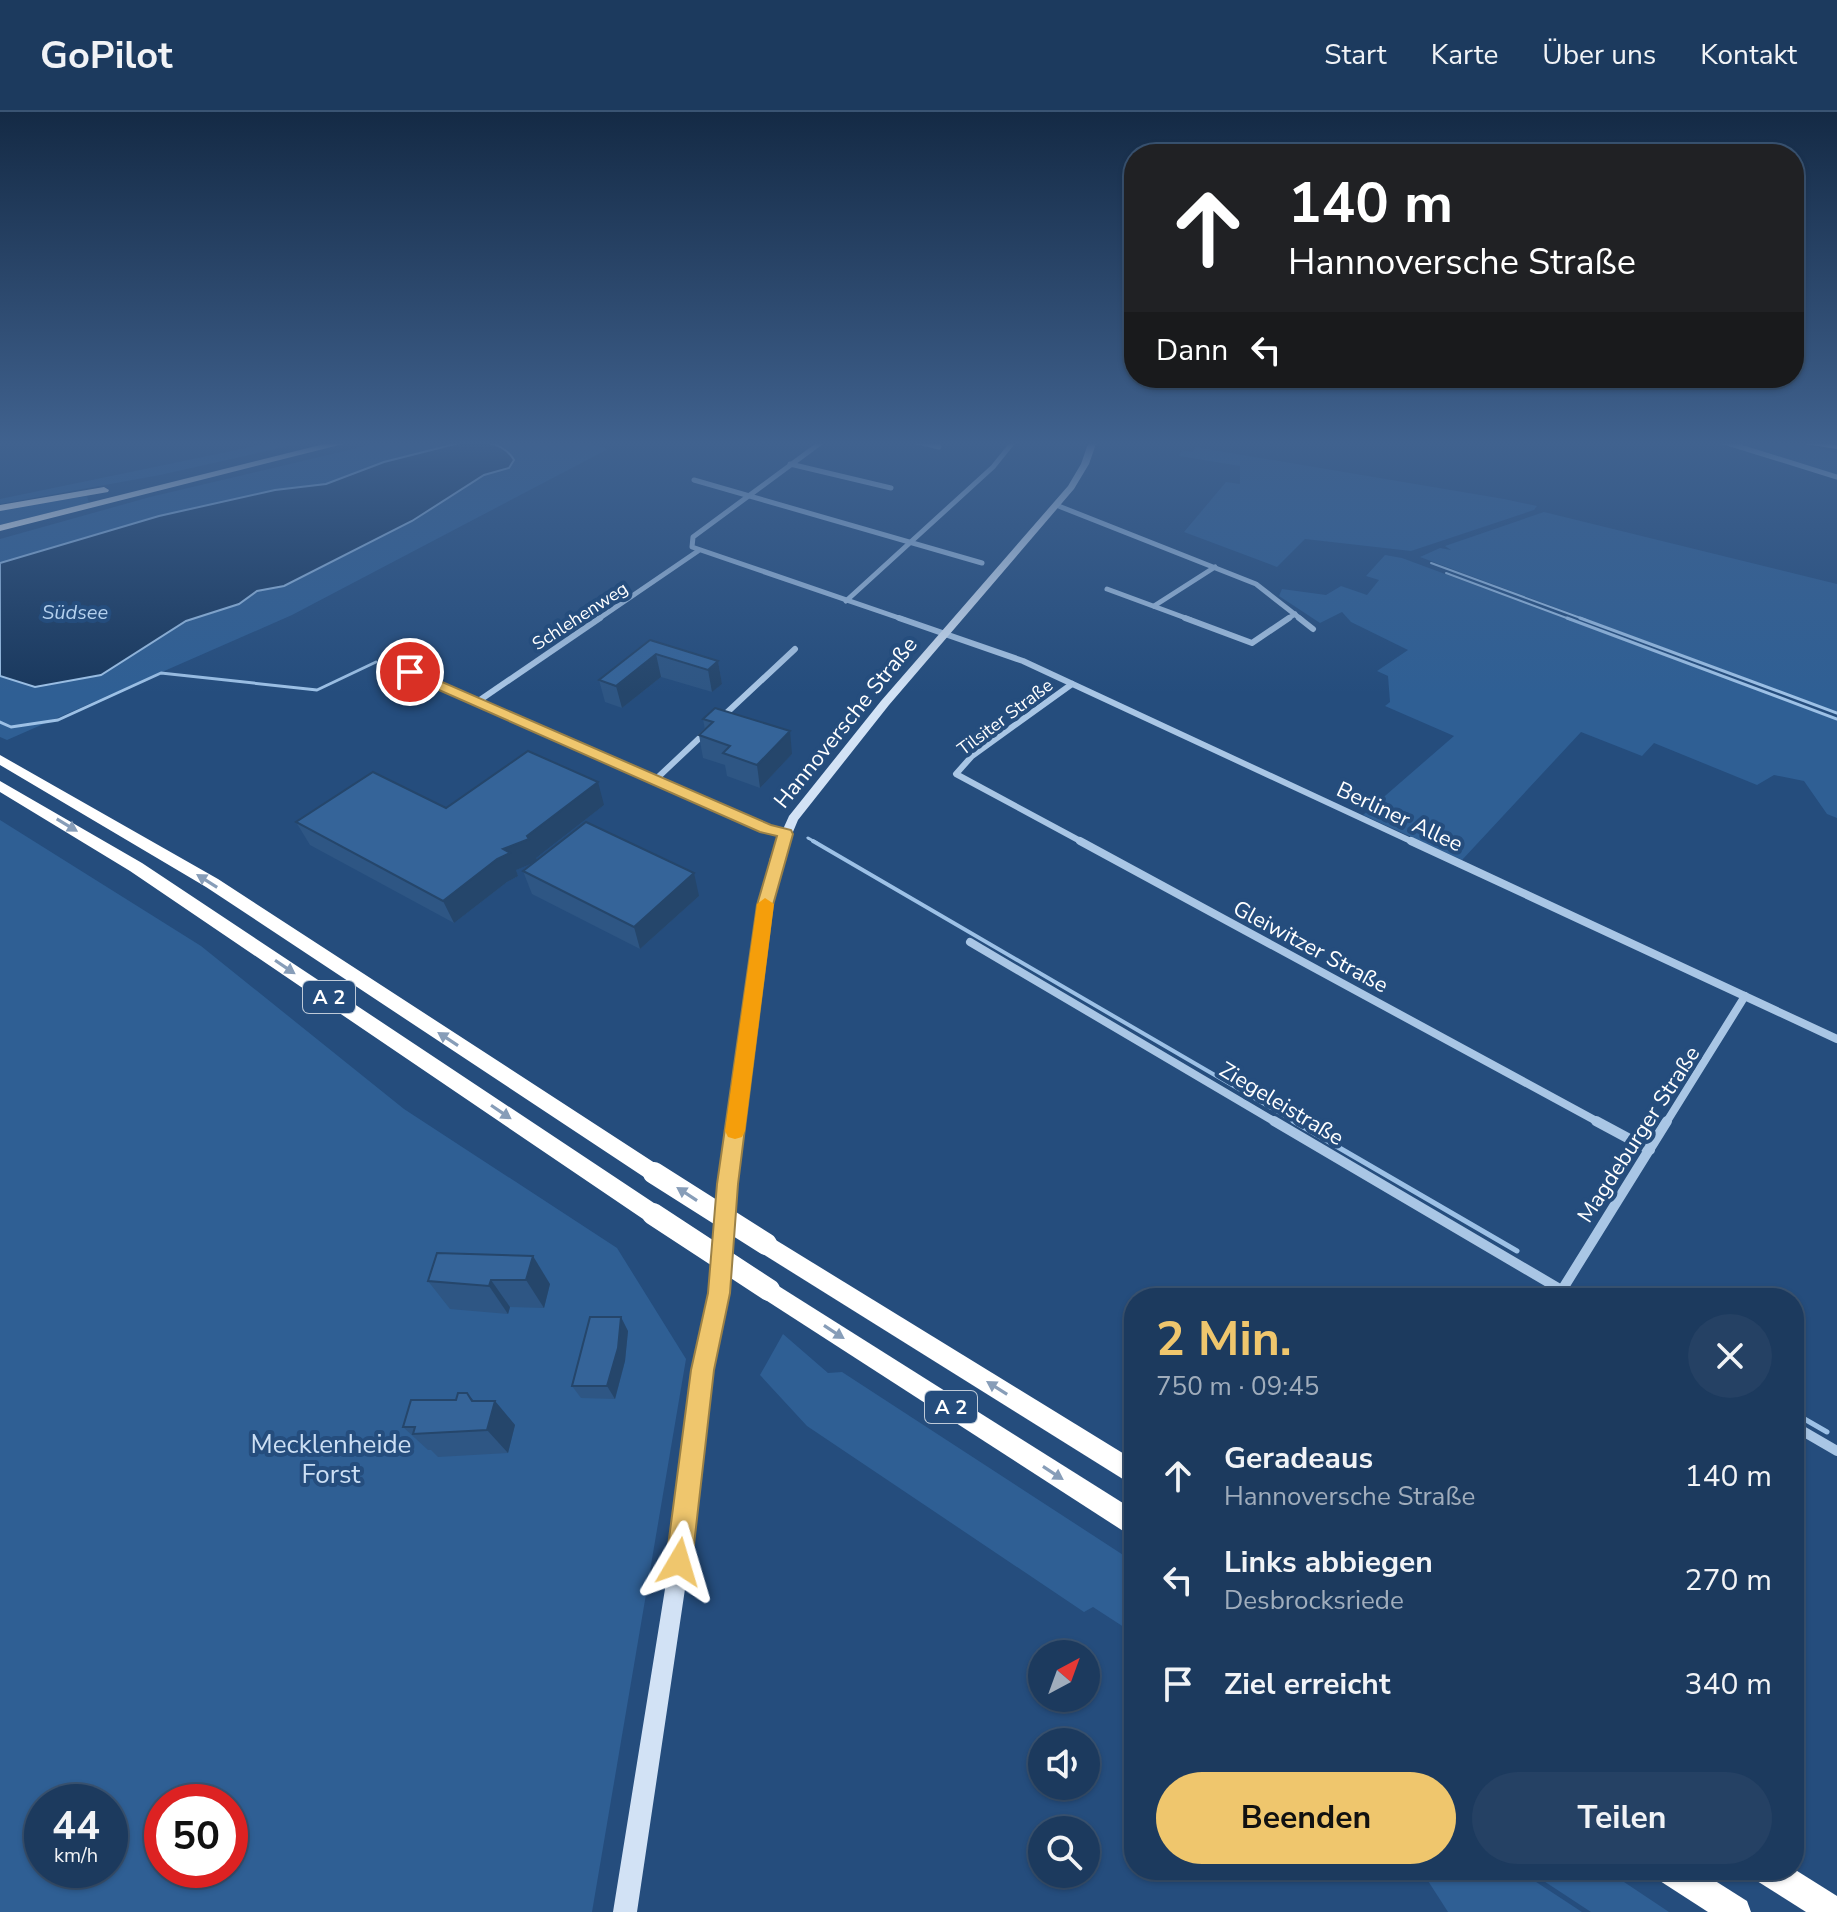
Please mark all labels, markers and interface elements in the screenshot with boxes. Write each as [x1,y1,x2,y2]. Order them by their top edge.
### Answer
text: GoPilot [40,30,173,81]
text: Start [1324,36,1387,74]
text: Karte [1431,36,1498,74]
text: Über uns [1542,36,1656,74]
text: Kontakt [1700,36,1797,74]
text: 140 m [1288,165,1453,242]
icon: ahead [1156,176,1260,280]
text: Hannoversche Straße [1288,238,1636,287]
icon: left [1244,328,1288,372]
text: Dann [1156,330,1228,371]
street label: Schlehenweg [528,576,632,656]
water label: Südsee [42,599,108,626]
street label: Hannoversche Straße [767,631,924,815]
pin [376,638,444,706]
icon: arrive [388,650,432,694]
street label: Tilsiter Straße [952,673,1058,761]
street label: Berliner Allee [1332,775,1468,859]
one-way arrow [56,818,78,832]
one-way arrow [196,874,218,888]
street label: Gleiwitzer Straße [1228,893,1393,1000]
one-way arrow [274,959,296,974]
road number: A 2 [303,981,355,1013]
one-way arrow [437,1032,459,1046]
street label: Magdeburger Straße [1570,1041,1707,1229]
street label: Ziegeleistraße [1214,1055,1349,1153]
one-way arrow [490,1104,511,1119]
one-way arrow [676,1187,698,1201]
text: 2 Min. [1156,1306,1292,1372]
button: close [1688,1314,1772,1398]
one-way arrow [824,1324,845,1339]
text: 750 m · 09:45 [1156,1369,1319,1404]
one-way arrow [986,1381,1007,1396]
road number: A 2 [925,1391,977,1423]
park label: Mecklenheide Forst [251,1427,411,1492]
text: Geradeaus [1224,1438,1373,1479]
icon: ahead [1156,1454,1200,1498]
text: 140 m [1685,1456,1772,1497]
one-way arrow [1042,1465,1064,1479]
text: Hannoversche Straße [1224,1479,1475,1514]
position arrow [637,1520,721,1604]
text: Links abbiegen [1224,1542,1433,1583]
icon: left [1156,1558,1200,1602]
text: 270 m [1685,1560,1772,1601]
text: Desbrocksriede [1224,1583,1404,1618]
north arrow [1028,1640,1100,1712]
map controls [1028,1640,1100,1888]
icon: arrive [1156,1662,1200,1706]
text: Ziel erreicht [1224,1664,1390,1705]
text: 340 m [1685,1664,1772,1705]
button: sound [1028,1728,1100,1800]
button: Beenden [1156,1772,1456,1864]
button: Teilen [1472,1772,1772,1864]
speed limit sign: 50 [144,1784,248,1888]
text: 44 [52,1799,100,1853]
button: search [1028,1816,1100,1888]
text: km/h [54,1842,98,1869]

